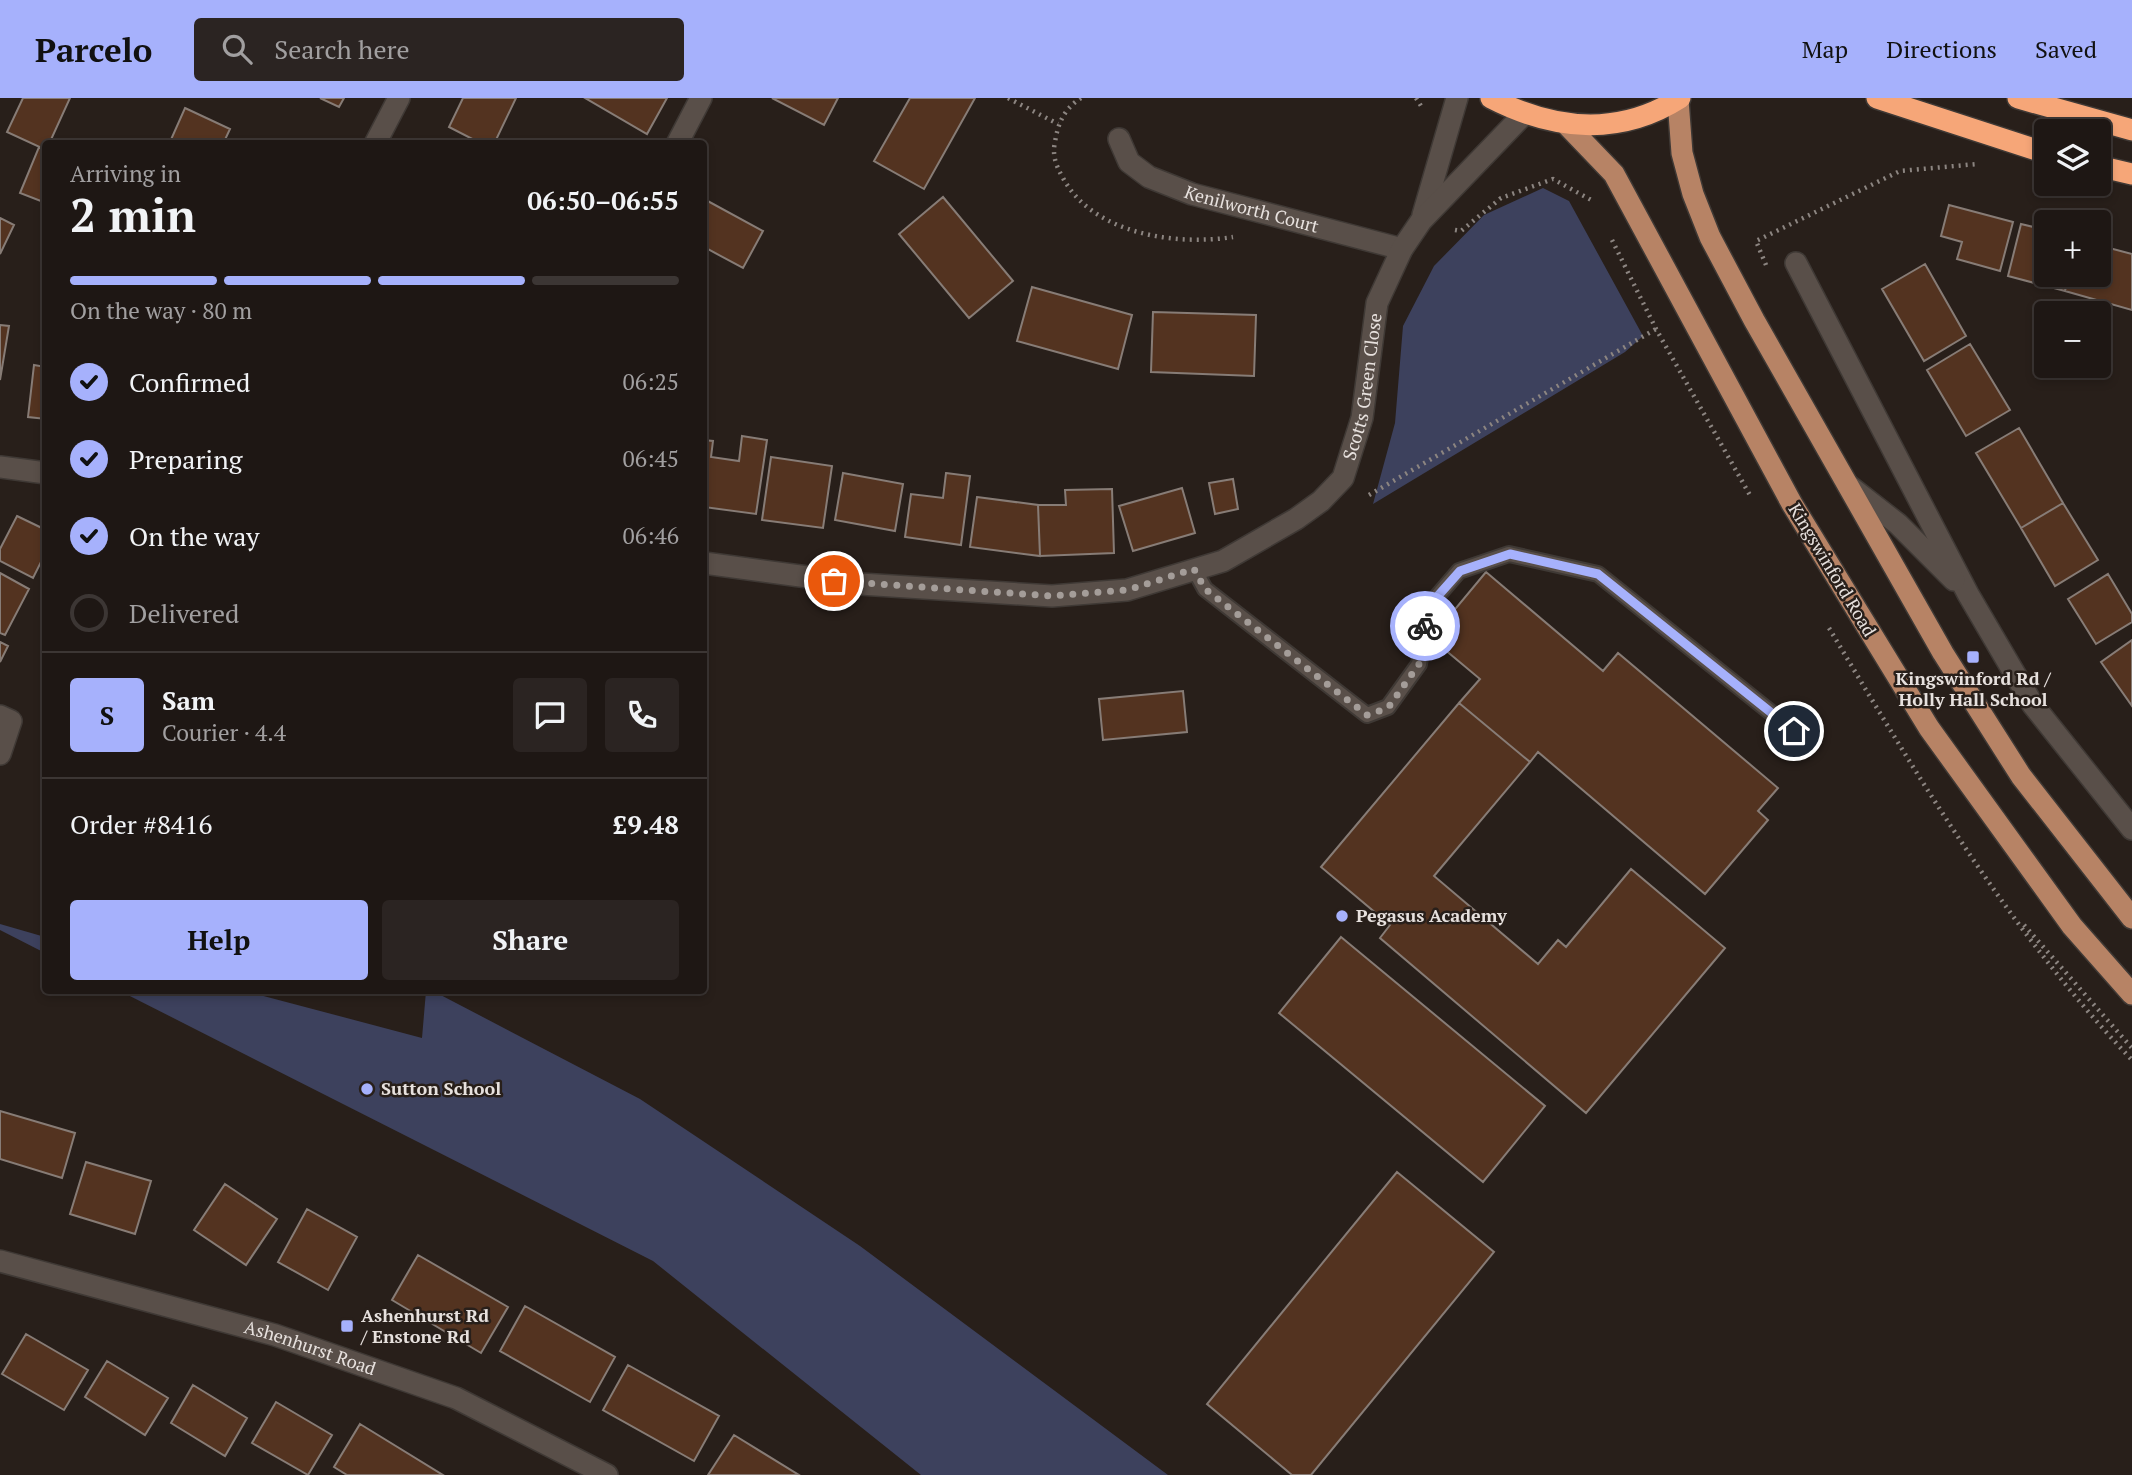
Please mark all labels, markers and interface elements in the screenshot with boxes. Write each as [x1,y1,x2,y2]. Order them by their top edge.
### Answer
search box [194,18,684,81]
text: Parcelo [35,28,152,71]
icon: search [218,30,256,68]
text: Search here [274,32,410,66]
text: Map [1802,33,1848,65]
text: Directions [1886,33,1997,65]
text: Saved [2035,33,2097,65]
map controls [2034,119,2111,378]
button: layers [2034,119,2111,196]
text: Arriving in [70,158,181,189]
street label: Kenilworth Court [1181,179,1322,238]
text: 06:50–06:55 [527,183,679,217]
text: 2 min [70,184,196,245]
button: + [2034,210,2111,287]
text: On the way · 80 m [70,295,252,326]
button: − [2034,301,2111,378]
street label: Scotts Green Close [1336,312,1387,463]
icon: check [70,363,108,401]
text: Confirmed [129,365,250,399]
text: 06:25 [622,366,679,397]
icon: check [70,440,108,478]
text: Preparing [129,442,242,476]
text: 06:45 [622,443,679,474]
street label: Kingswinford Road [1784,498,1882,641]
icon: check [70,517,108,555]
text: On the way [129,519,260,553]
text: 06:46 [622,520,679,551]
pin [804,551,864,611]
icon: bag [815,562,853,600]
courier [1390,591,1460,661]
text: Delivered [129,596,239,630]
icon: bike [1406,607,1444,645]
marker: Kingswinford Rd / Holly Hall School [1965,649,1981,665]
place label: Kingswinford Rd / Holly Hall School [1895,666,2051,711]
button: chat [513,678,587,752]
button: phone [605,678,679,752]
text: Sam [162,683,215,717]
text: S [100,698,114,732]
pin [1764,701,1824,761]
icon: home [1775,712,1813,750]
text: Courier · 4.4 [162,717,286,748]
text: Order #8416 [70,807,212,841]
text: £9.48 [613,807,679,841]
button: Help [70,900,368,980]
button: Share [382,900,679,980]
place label: Pegasus Academy [1356,903,1507,927]
marker: Pegasus Academy [1334,908,1350,924]
place label: Sutton School [381,1076,501,1100]
marker: Sutton School [359,1081,375,1097]
place label: Ashenhurst Rd / Enstone Rd [360,1303,489,1348]
street label: Ashenhurst Road [242,1314,379,1380]
marker: Ashenhurst Rd / Enstone Rd [339,1318,355,1334]

